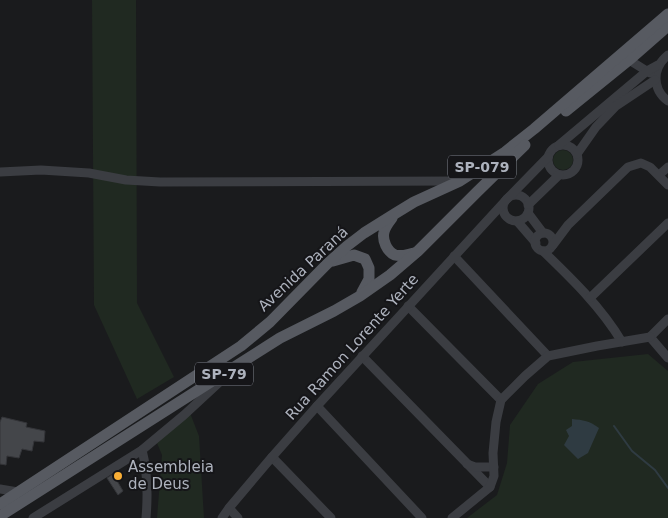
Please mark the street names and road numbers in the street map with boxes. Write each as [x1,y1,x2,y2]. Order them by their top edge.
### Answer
road number: SP-079 [448,156,516,178]
street label: Avenida Paraná [254,223,352,315]
street label: Rua Ramon Lorente Yerte [282,270,422,424]
road number: SP-79 [195,362,253,386]

